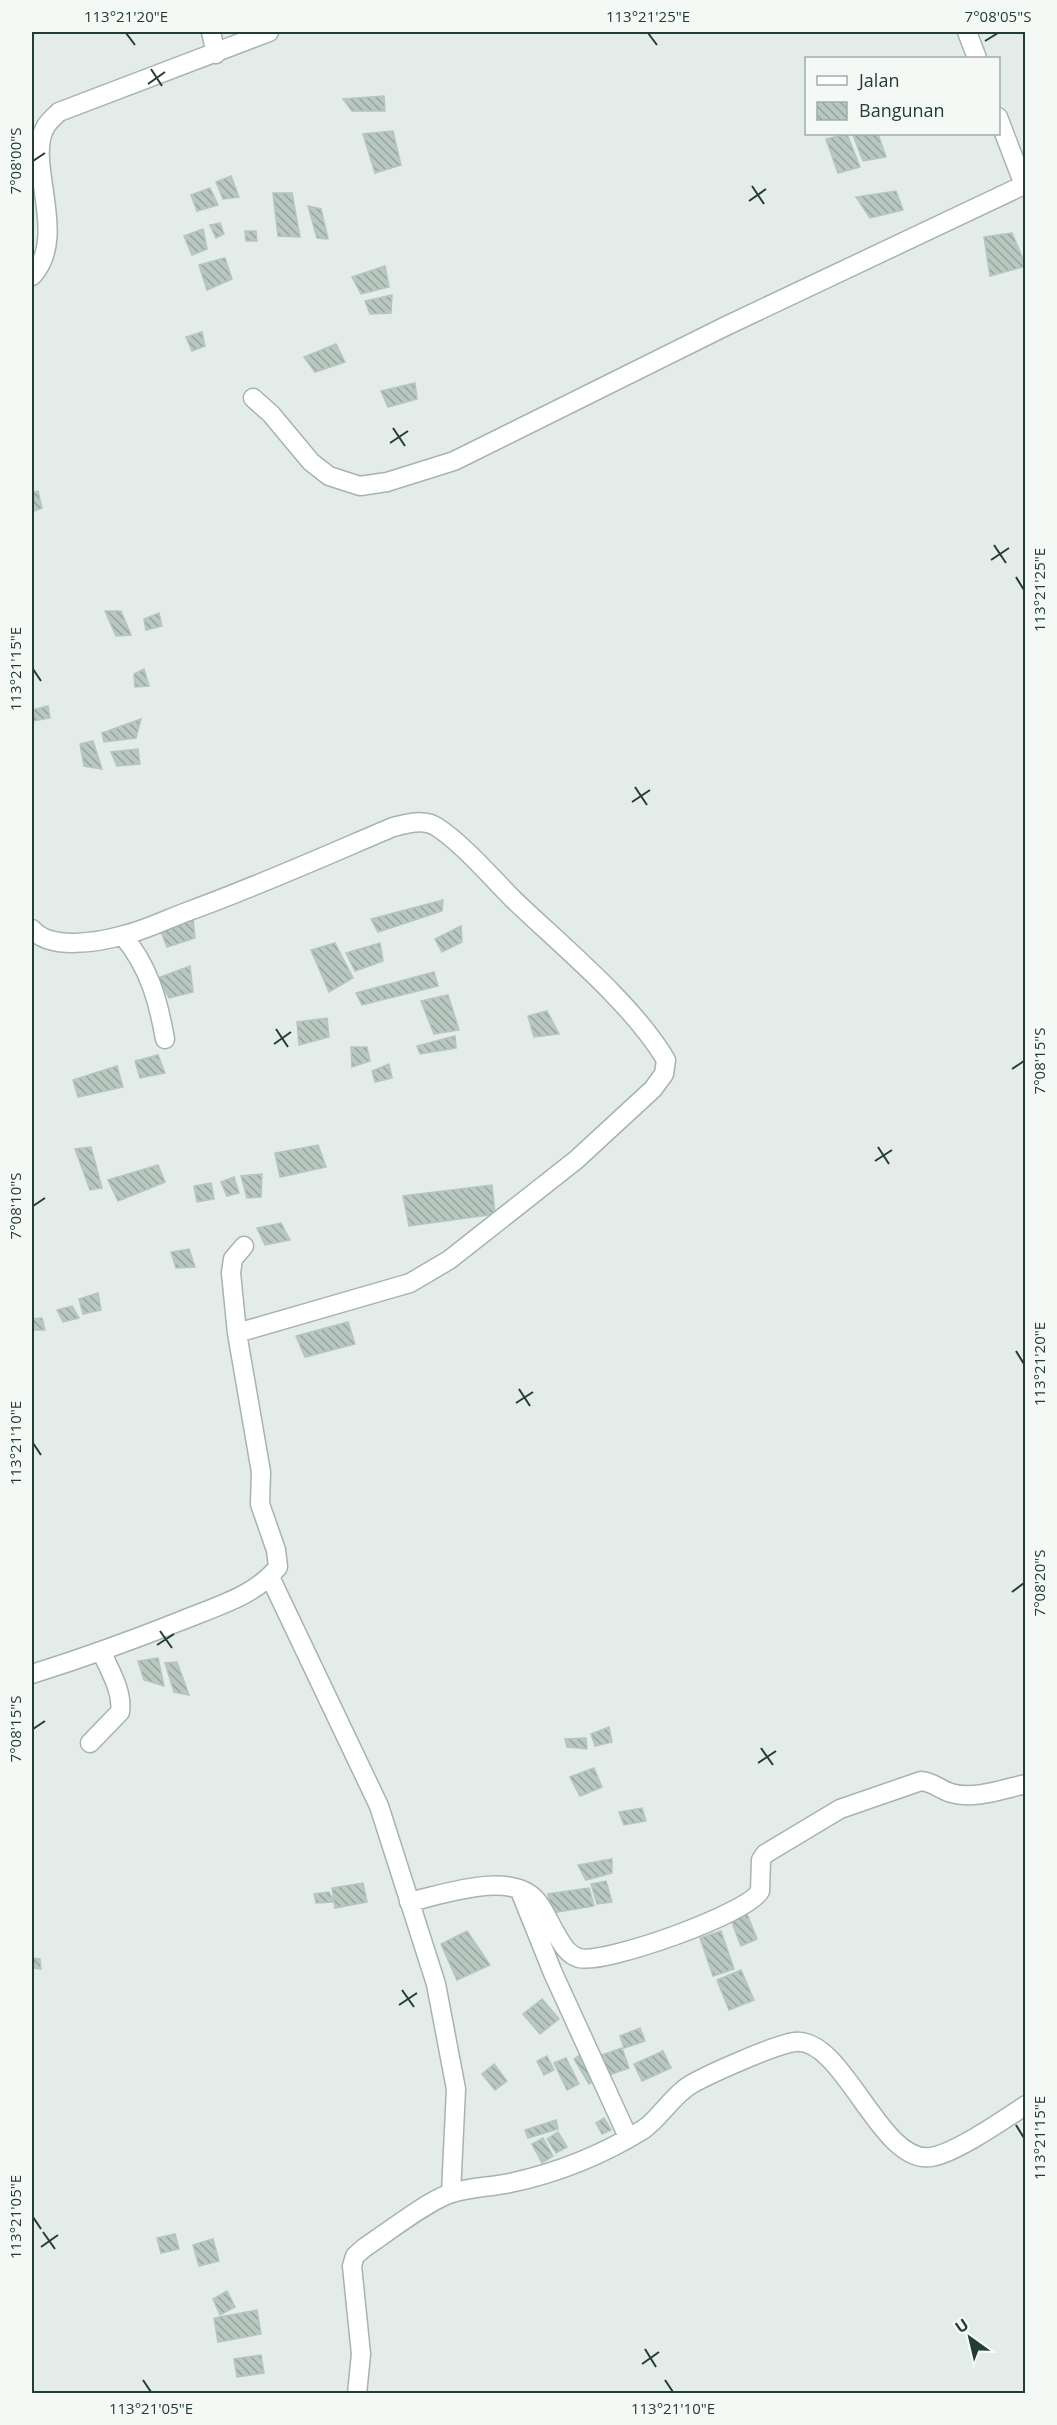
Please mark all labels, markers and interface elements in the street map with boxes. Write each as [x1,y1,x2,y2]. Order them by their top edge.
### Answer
text: 113°21'20"E [84,6,168,26]
text: 113°21'25"E [606,6,690,26]
text: 7°08'05"S [965,6,1031,26]
legend [805,57,1000,135]
text: Jalan [857,68,899,92]
text: Bangunan [859,98,945,122]
text: 7°08'00"S [5,128,25,194]
text: 113°21'25"E [1029,548,1049,632]
text: 113°21'15"E [5,627,25,711]
text: 7°08'15"S [1029,1028,1049,1094]
text: 7°08'10"S [5,1173,25,1239]
text: 113°21'20"E [1029,1322,1049,1406]
text: 113°21'10"E [5,1401,25,1485]
text: 7°08'20"S [1029,1550,1049,1616]
text: 7°08'15"S [5,1696,25,1762]
text: 113°21'15"E [1029,2096,1049,2180]
text: 113°21'05"E [5,2175,25,2259]
north arrow [940,2308,1000,2368]
text: U [950,2313,973,2338]
text: 113°21'05"E [109,2398,193,2418]
text: 113°21'10"E [631,2398,715,2418]

